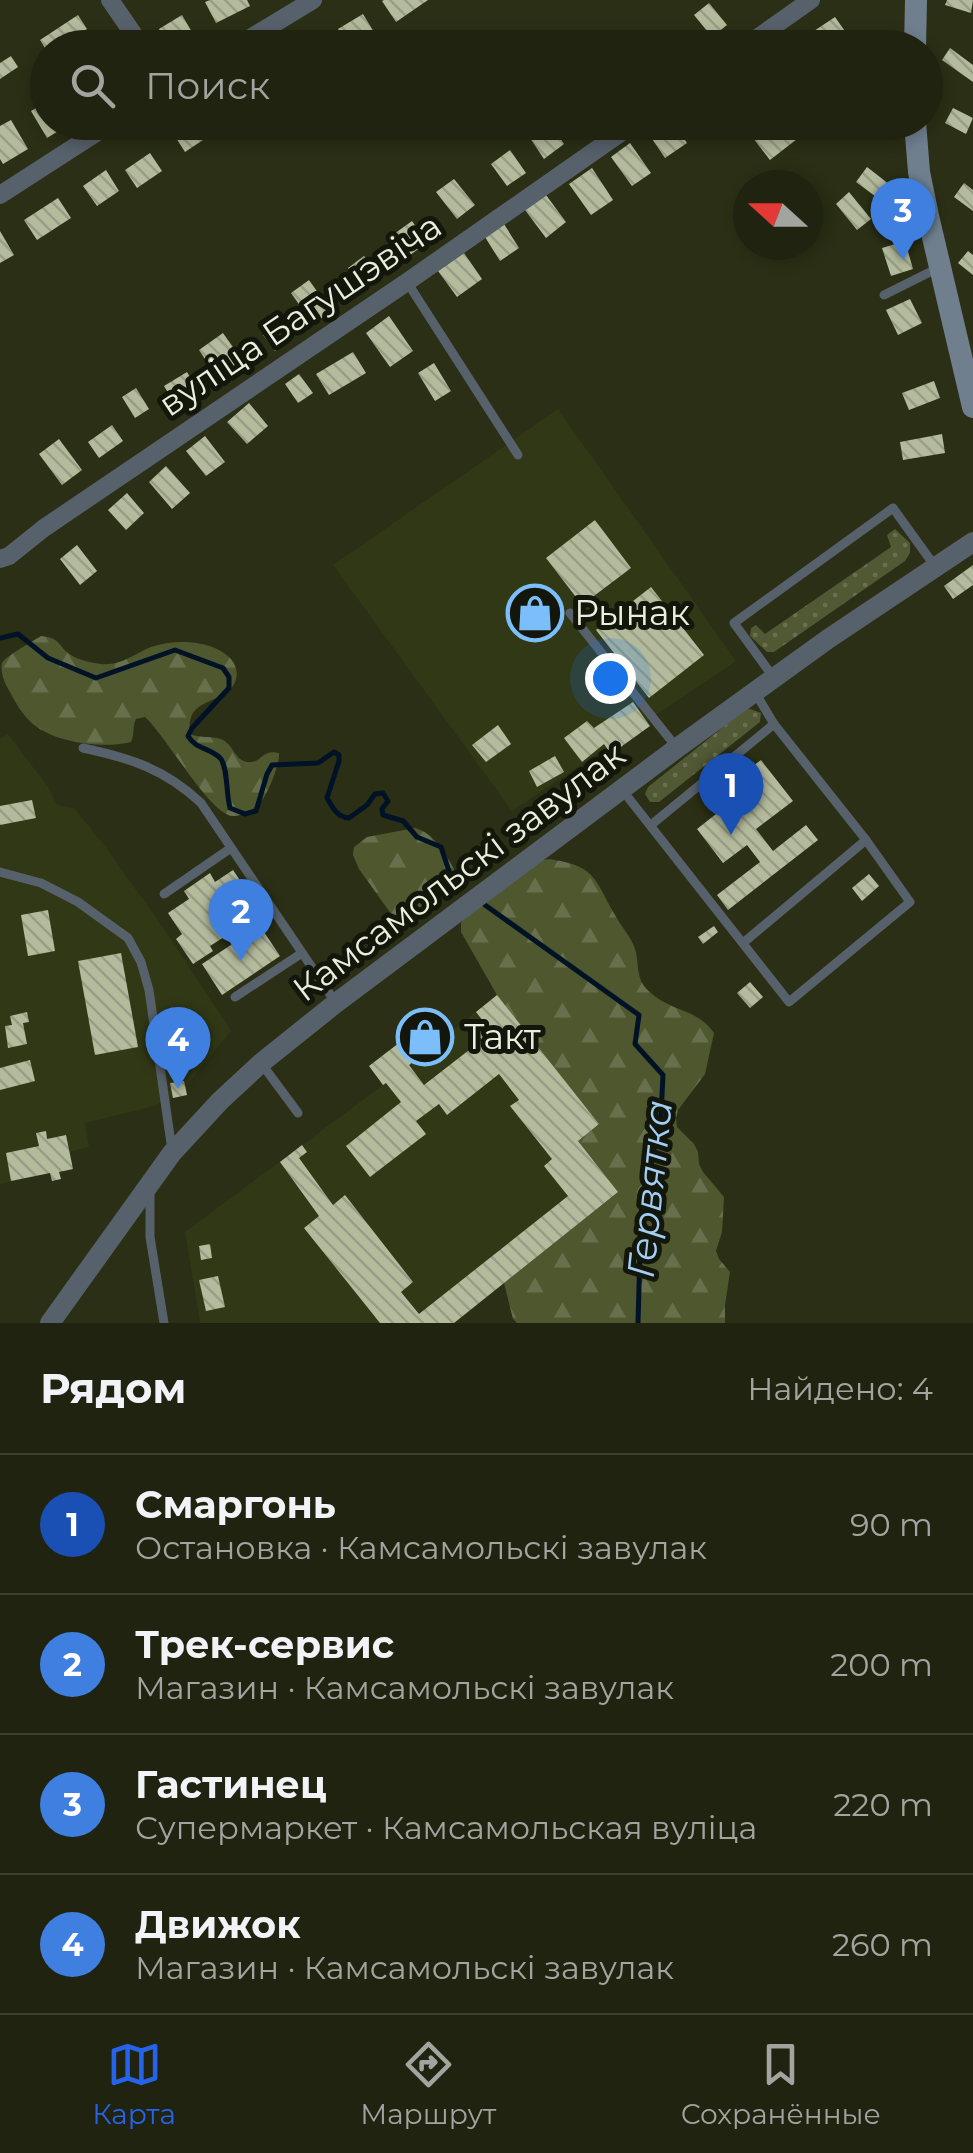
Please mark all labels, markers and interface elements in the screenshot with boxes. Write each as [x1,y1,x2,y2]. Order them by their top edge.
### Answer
search box [30,30,943,140]
icon: search [65,58,120,113]
text: Поиск [145,62,270,109]
north arrow [733,170,823,260]
pin: 3 [870,178,936,260]
street label: вуліца Багушэвіча [150,204,449,425]
shop icon: Рынак [505,583,565,643]
place label: Рынак [574,591,690,634]
your location [585,653,636,704]
street label: Камсамольскі завулак [284,733,633,1010]
pin: 1 [698,752,764,835]
pin: 2 [208,878,274,961]
pin: 4 [146,1006,210,1089]
shop icon: Такт [395,1007,455,1067]
place label: Такт [464,1015,541,1058]
water label: Гервятка [617,1098,682,1280]
text: Рядом [40,1362,187,1414]
text: Найдено: 4 [747,1369,933,1408]
text: Смаргонь [135,1481,336,1528]
text: 1 [66,1505,79,1544]
text: 90 m [850,1505,933,1544]
text: Остановка · Камсамольскі завулак [135,1528,707,1567]
text: Трек-сервис [135,1621,394,1668]
text: 2 [63,1645,82,1684]
text: 200 m [830,1645,933,1684]
text: Магазин · Камсамольскі завулак [135,1668,674,1707]
text: Гастинец [135,1761,327,1808]
text: 3 [63,1785,82,1824]
text: 220 m [833,1785,933,1824]
text: Супермаркет · Камсамольская вуліца [135,1808,757,1847]
text: Движок [135,1901,301,1948]
text: 4 [61,1925,84,1964]
text: 260 m [832,1925,933,1964]
text: Магазин · Камсамольскі завулак [135,1948,674,1987]
tab: Карта [92,2037,176,2131]
tab: Маршрут [360,2037,496,2131]
tab: Сохранённые [681,2037,881,2131]

